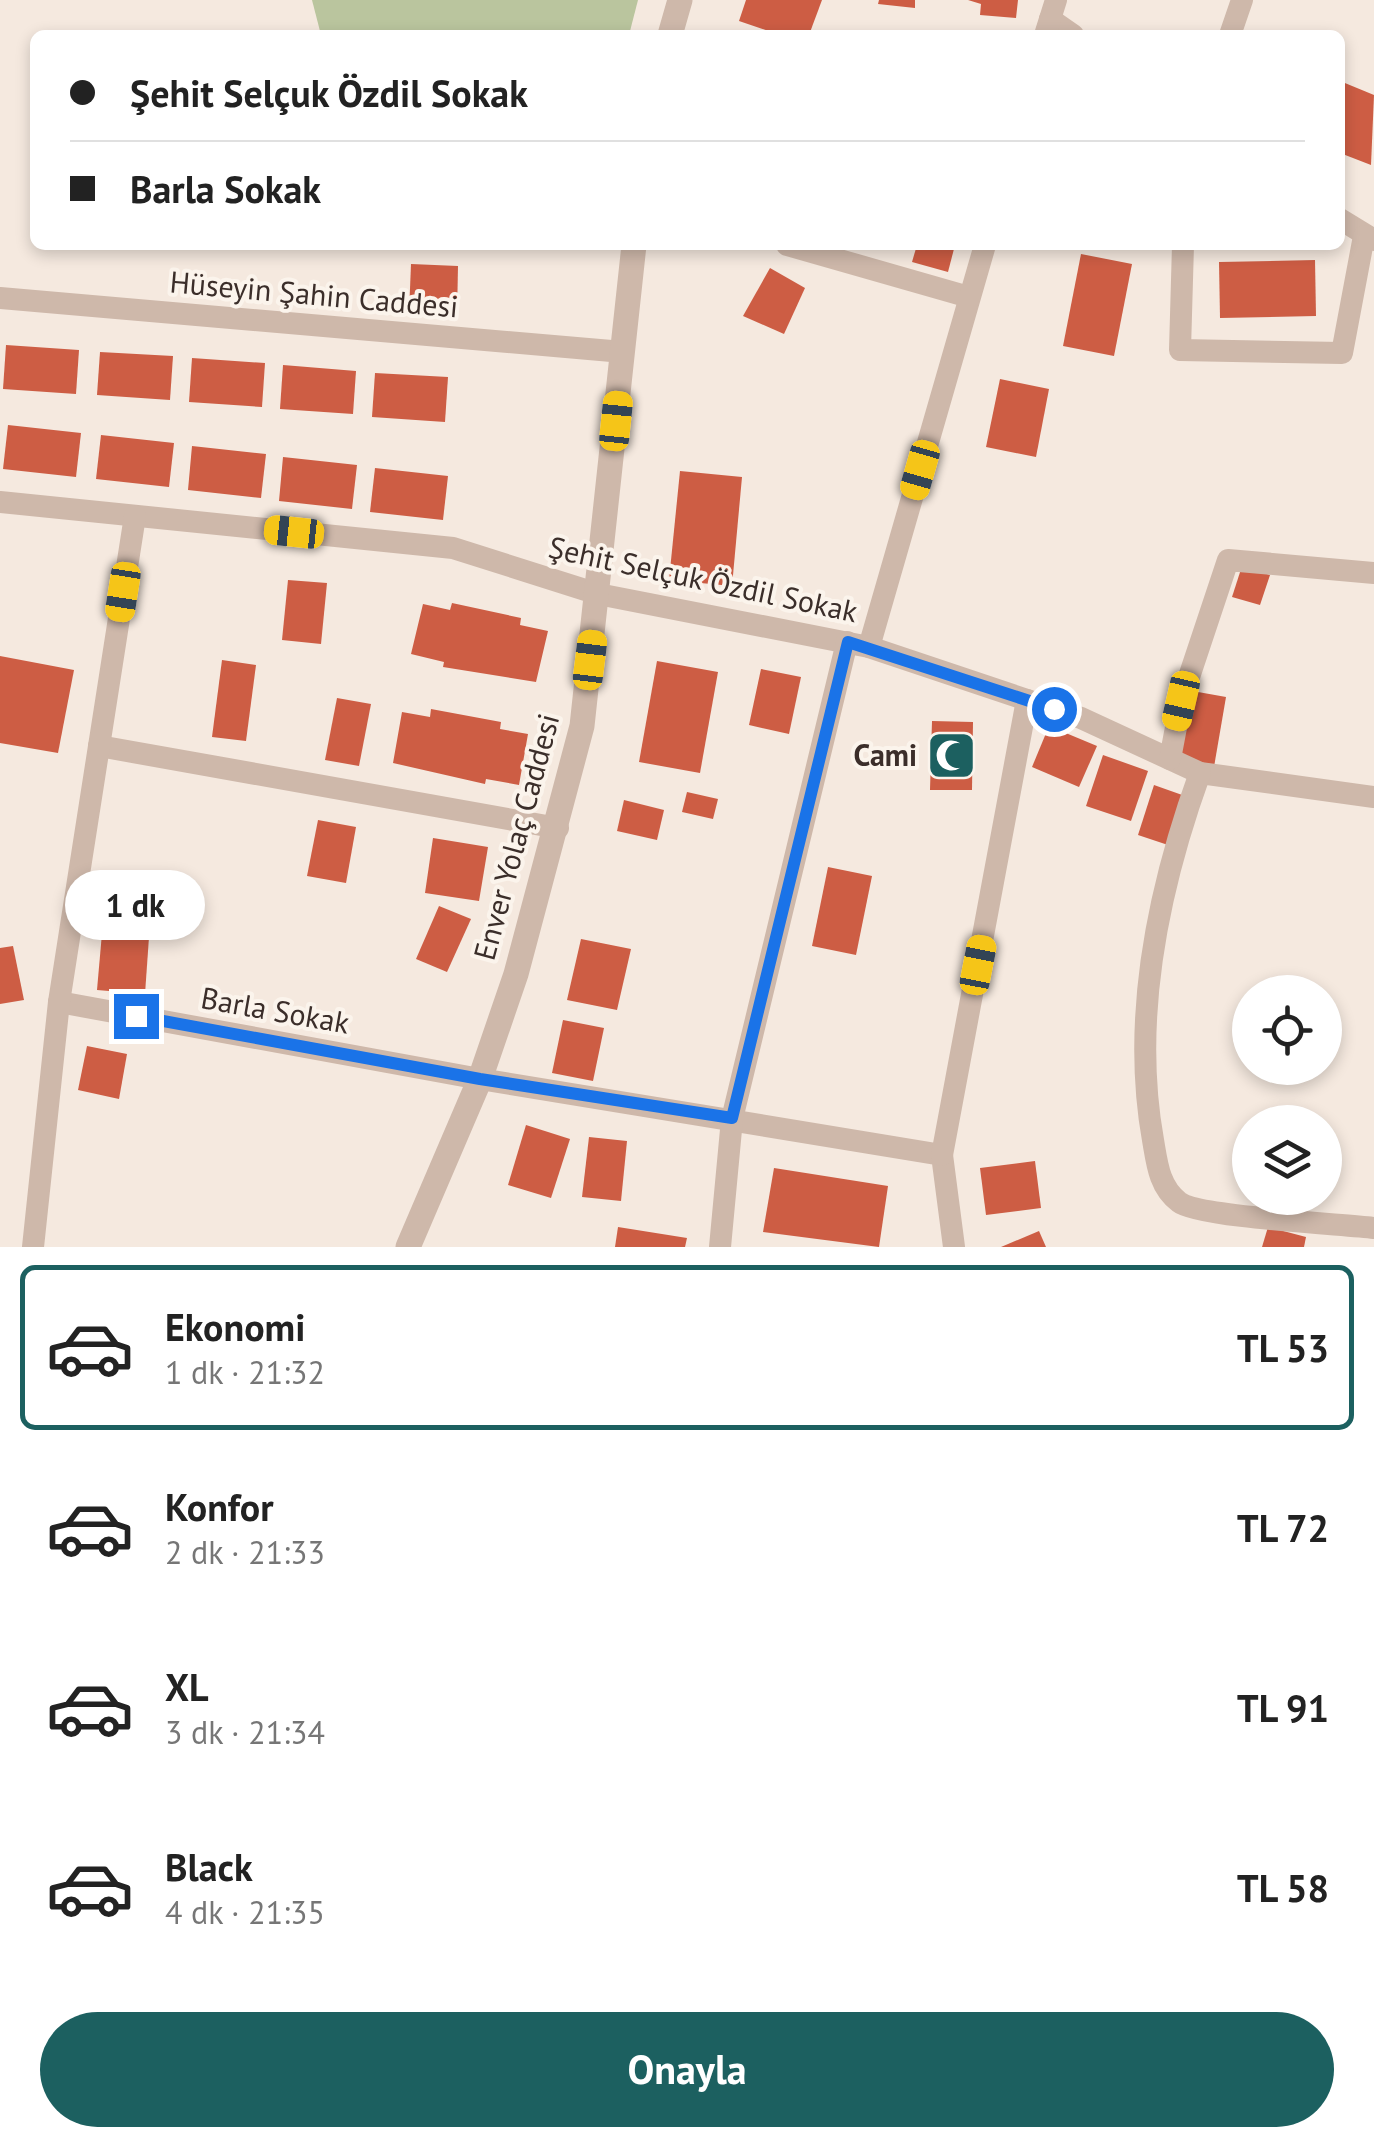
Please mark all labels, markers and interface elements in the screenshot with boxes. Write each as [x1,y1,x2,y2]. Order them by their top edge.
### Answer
text: Şehit Selçuk Özdil Sokak [130,68,528,117]
text: Barla Sokak [130,164,321,213]
street label: Hüseyin Şahin Caddesi [168,261,460,326]
car [598,390,634,452]
car [897,437,943,503]
car [263,514,325,550]
street label: Şehit Selçuk Özdil Sokak [545,527,862,630]
car [103,560,143,624]
car [571,628,609,692]
car [1160,668,1202,734]
route start [1032,687,1077,732]
street label: Enver Yolaç Caddesi [464,709,567,964]
mosque icon: Cami [926,730,978,782]
place label: Cami [853,735,917,774]
callout: 1 dk [66,871,206,941]
text: 1 dk [105,884,165,926]
car [958,933,998,997]
map controls [1232,975,1342,1215]
button: locate [1232,975,1342,1085]
street label: Barla Sokak [198,977,353,1042]
route end [114,994,159,1039]
button: layers [1232,1105,1342,1215]
text: Ekonomi [165,1302,305,1351]
icon: car [45,1303,135,1393]
text: TL 53 [1237,1323,1329,1372]
text: 1 dk · 21:32 [165,1351,325,1393]
text: Konfor [165,1482,274,1531]
icon: car [45,1483,135,1573]
text: TL 72 [1237,1503,1329,1552]
text: 2 dk · 21:33 [165,1531,325,1573]
text: XL [165,1662,209,1711]
icon: car [45,1663,135,1753]
text: TL 91 [1237,1683,1329,1732]
text: 3 dk · 21:34 [165,1711,325,1753]
text: Black [165,1842,253,1891]
icon: car [45,1843,135,1933]
text: TL 58 [1237,1863,1329,1912]
text: 4 dk · 21:35 [165,1891,325,1933]
button: Onayla [40,2012,1334,2127]

